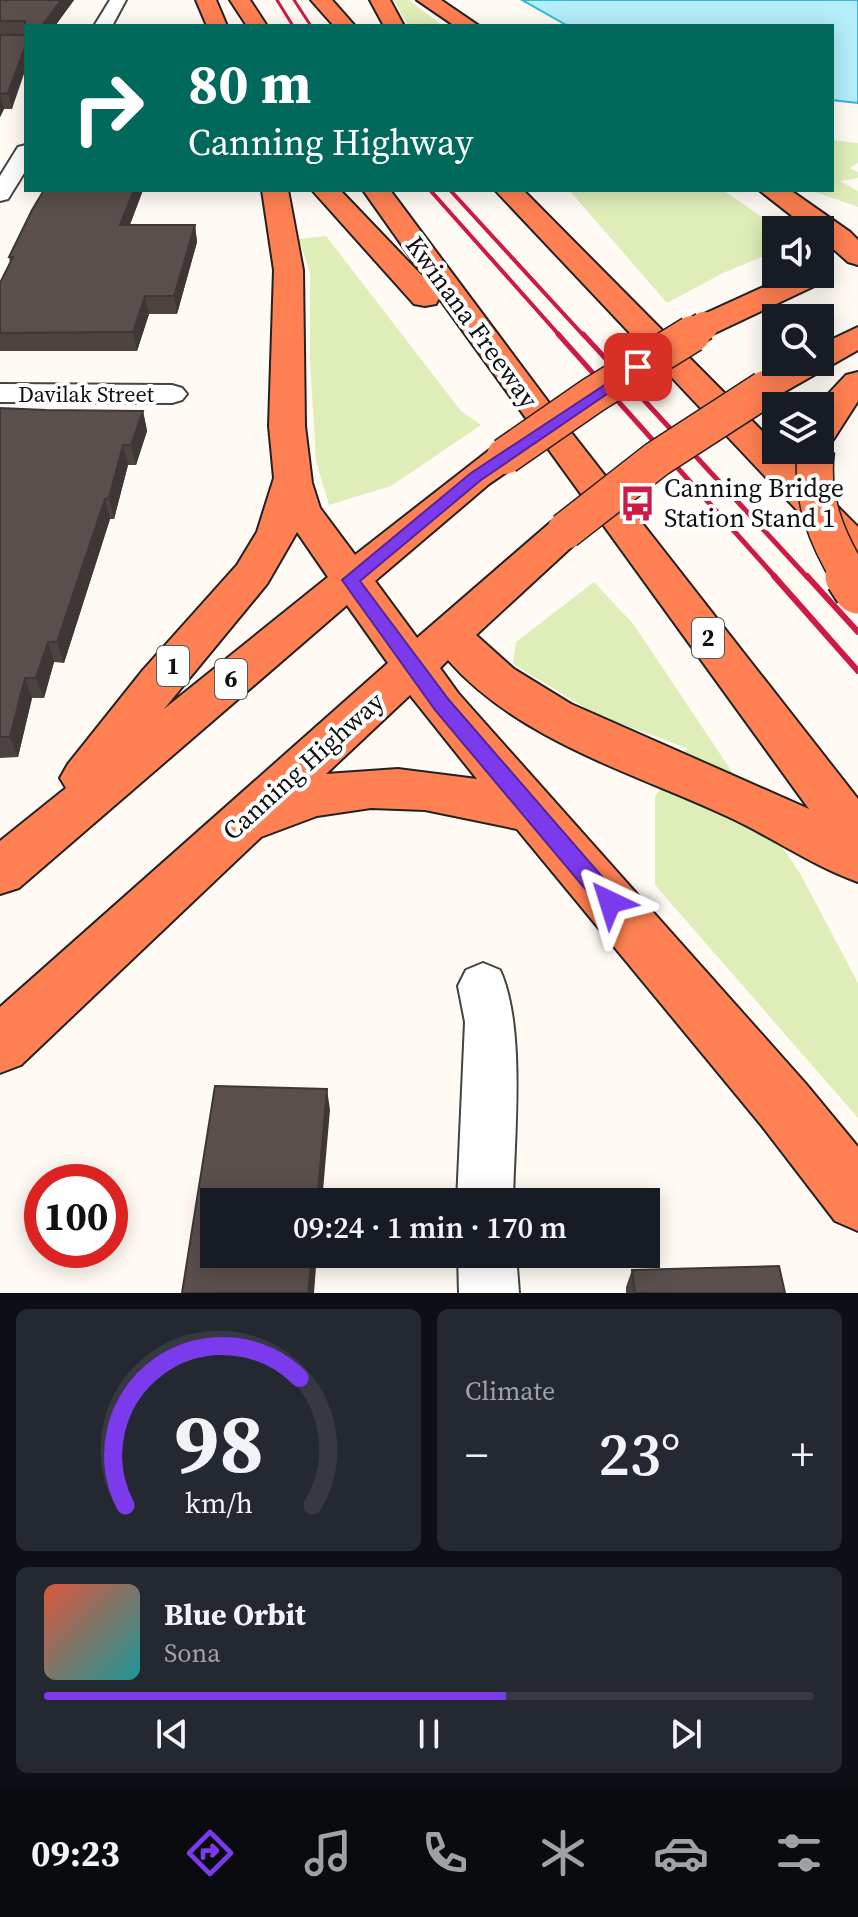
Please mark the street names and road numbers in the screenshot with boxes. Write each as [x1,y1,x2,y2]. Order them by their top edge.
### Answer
street label: Kwinana Freeway [397,229,547,416]
street label: Davilak Street [18,379,155,409]
road number: 2 [692,618,724,658]
road number: 1 [157,646,189,686]
road number: 6 [215,659,247,699]
street label: Canning Highway [214,683,392,848]

